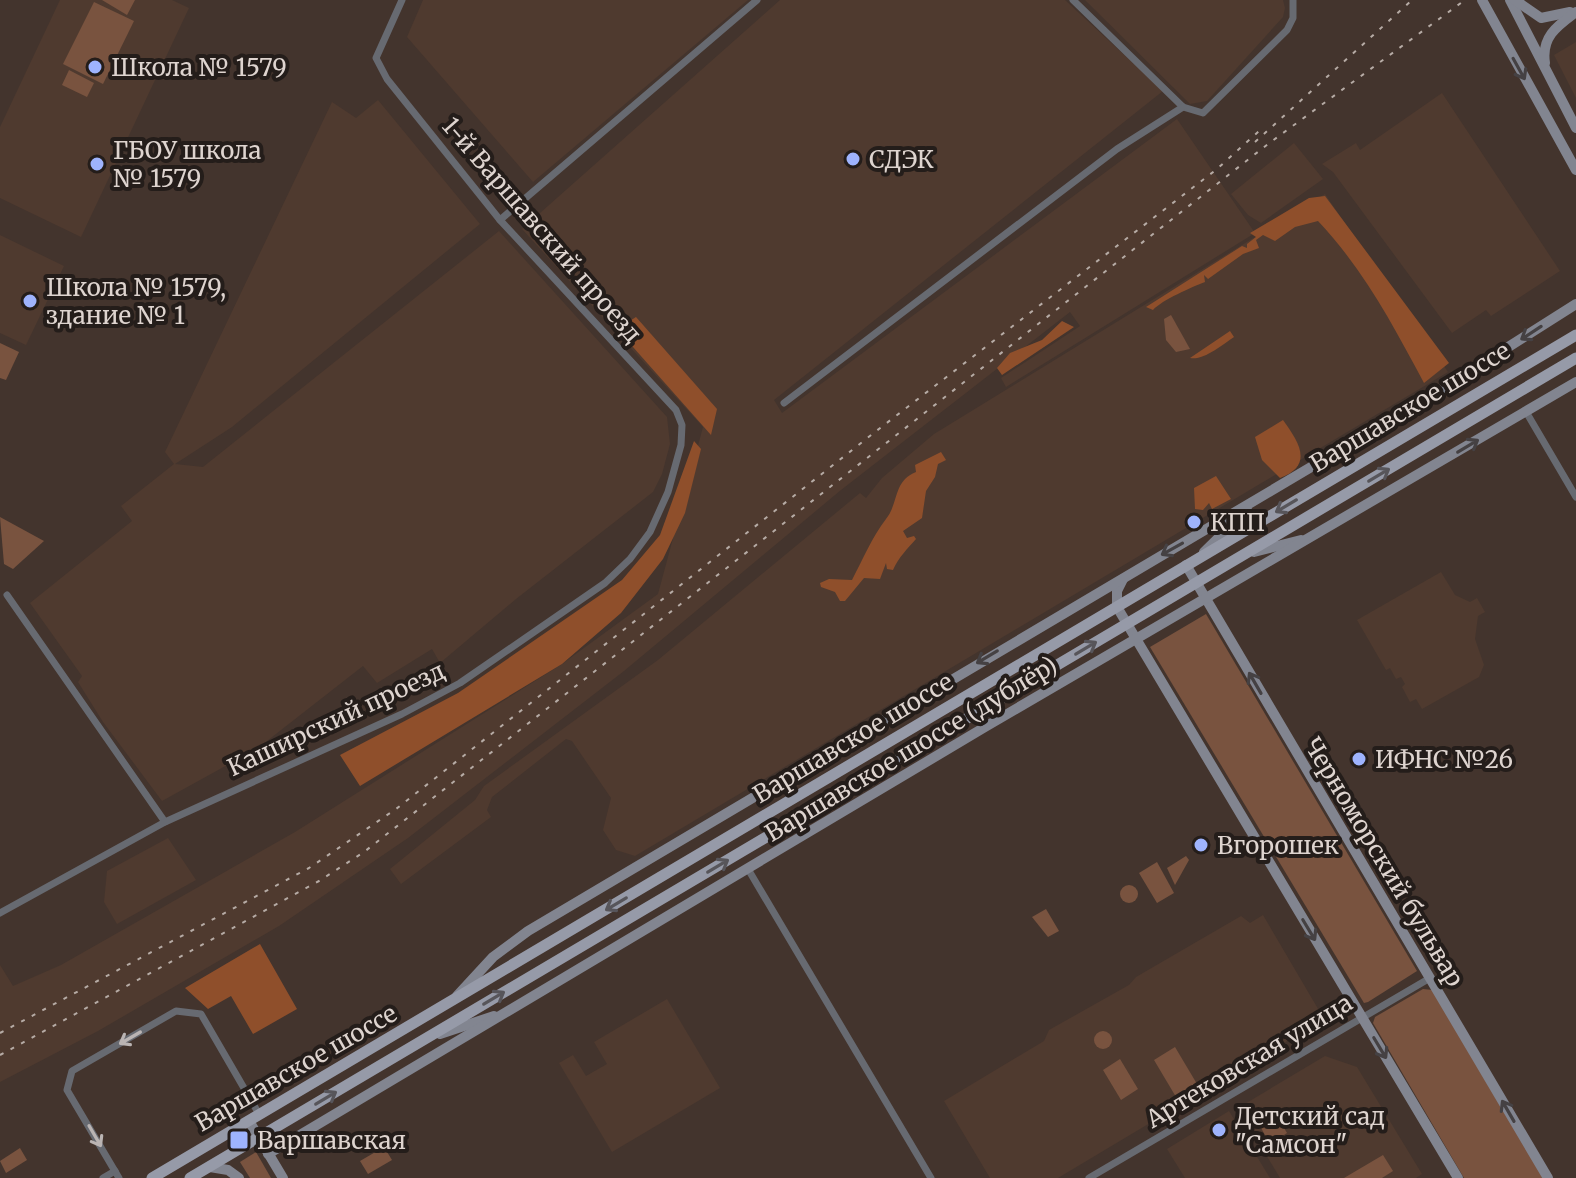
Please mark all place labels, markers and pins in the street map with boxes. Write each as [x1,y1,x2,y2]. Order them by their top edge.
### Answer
place label: Школа № 1579 [111,52,287,83]
marker: Школа № 1579 [86,58,104,76]
place label: ГБОУ школа № 1579 [113,135,261,194]
place label: СДЭК [869,144,934,175]
marker: СДЭК [844,150,862,168]
marker: ГБОУ школа № 1579 [88,155,106,173]
place label: Школа № 1579, здание № 1 [46,272,226,331]
marker: Школа № 1579, здание № 1 [21,292,39,310]
place label: КПП [1210,507,1265,538]
marker: КПП [1185,513,1203,531]
place label: ИФНС №26 [1375,744,1513,775]
marker: ИФНС №26 [1350,750,1368,768]
place label: Вгорошек [1217,830,1339,861]
marker: Вгорошек [1192,836,1210,854]
place label: Детский сад "Самсон" [1235,1101,1385,1160]
marker: Детский сад "Самсон" [1210,1121,1228,1139]
place label: Варшавская [257,1125,406,1156]
marker: Варшавская [228,1129,250,1151]

